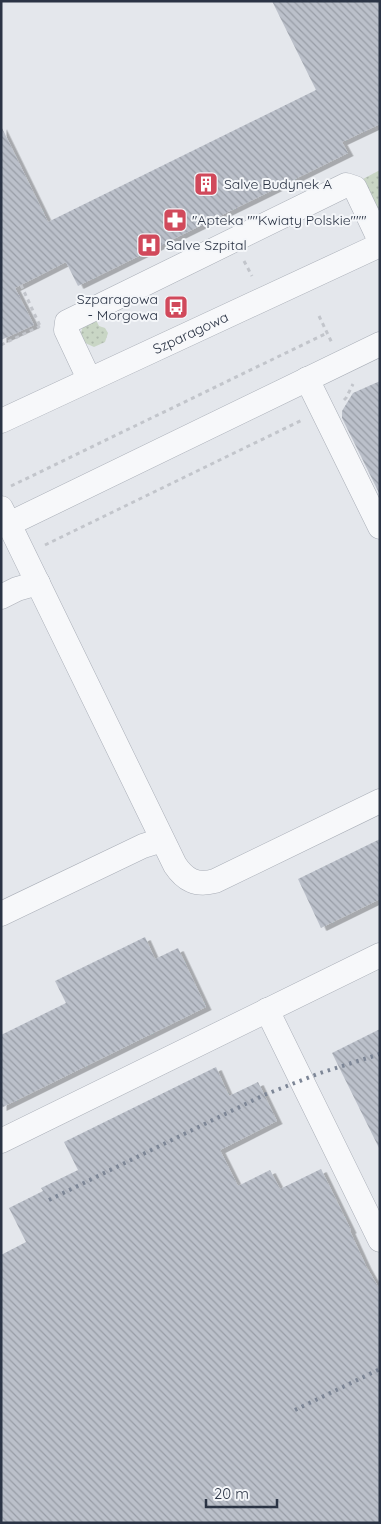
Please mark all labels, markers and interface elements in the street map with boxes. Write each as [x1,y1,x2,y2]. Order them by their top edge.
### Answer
building icon: Salve Budynek A [193,171,219,197]
place label: Salve Budynek A [224,175,332,193]
pharmacy icon: "Apteka ""Kwiaty Polskie""" [162,207,188,233]
place label: "Apteka ""Kwiaty Polskie""" [192,211,367,229]
hospital icon: Salve Szpital [136,232,162,258]
place label: Salve Szpital [166,236,247,254]
place label: Szparagowa - Morgowa [77,290,158,324]
bus stop icon: Szparagowa - Morgowa [163,294,189,320]
street label: Szparagowa [150,308,231,358]
scale bar [206,1476,277,1508]
text: 20 m [214,1484,249,1503]

